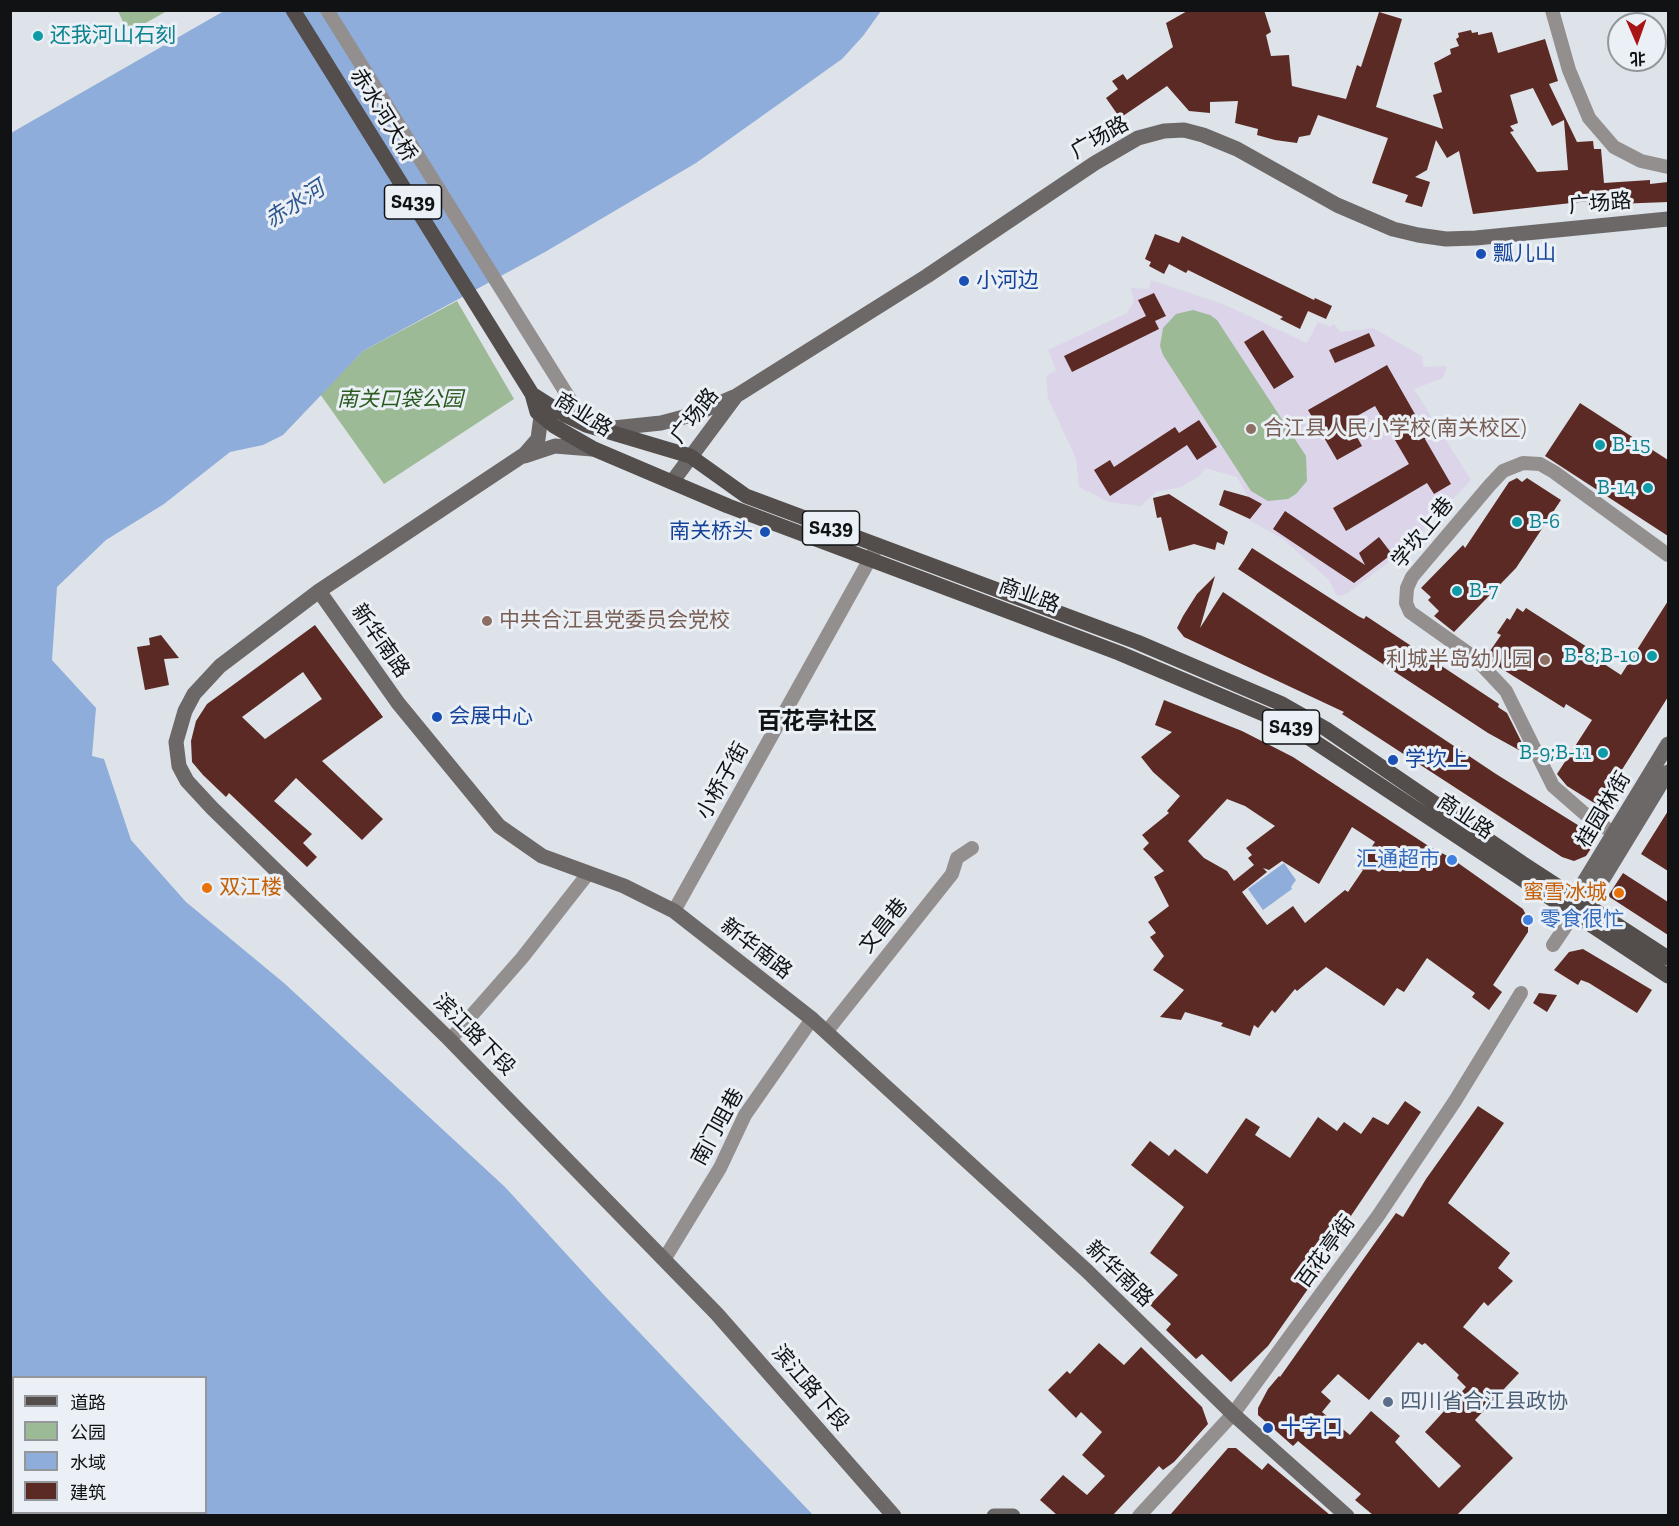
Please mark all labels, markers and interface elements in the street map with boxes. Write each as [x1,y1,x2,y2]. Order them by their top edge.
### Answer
north arrow [1607,12,1667,72]
place label: 还我河山石刻 [50,23,176,49]
marker: 还我河山石刻 [31,29,45,43]
text: 北 [1629,49,1646,68]
street label: 赤水河大桥 [344,64,422,166]
street label: 广场路 [1066,111,1134,165]
water label: 赤水河 [260,176,330,234]
road number: S439 [384,185,442,219]
street label: 广场路 [1568,189,1632,219]
place label: 瓢儿山 [1493,241,1556,267]
marker: 瓢儿山 [1474,247,1488,261]
place label: 小河边 [976,268,1039,294]
marker: 小河边 [957,274,971,288]
street label: 广场路 [666,383,724,449]
park label: 南关口袋公园 [337,387,463,413]
street label: 商业路 [550,388,616,442]
place label: 合江县人民小学校(南关校区) [1263,416,1527,442]
marker: 合江县人民小学校(南关校区) [1244,422,1258,436]
place label: B-15 [1612,432,1650,458]
marker: B-15 [1593,438,1607,452]
place label: B-14 [1597,475,1636,501]
marker: B-14 [1641,481,1655,495]
street label: 学坎上巷 [1387,492,1459,574]
place label: B-6 [1529,509,1560,535]
road number: S439 [802,511,860,545]
marker: B-6 [1510,515,1524,529]
place label: 南关桥头 [669,519,753,545]
marker: 南关桥头 [758,525,772,539]
street label: 商业路 [995,573,1063,619]
place label: B-7 [1469,578,1498,604]
marker: B-7 [1450,584,1464,598]
street label: 新华南路 [346,599,414,683]
place label: 中共合江县党委员会党校 [499,608,730,634]
marker: 中共合江县党委员会党校 [480,614,494,628]
place label: B-8;B-10 [1564,643,1640,669]
place label: 利城半岛幼儿园 [1386,647,1533,673]
marker: B-8;B-10 [1645,649,1659,663]
marker: 利城半岛幼儿园 [1538,653,1552,667]
place label: 会展中心 [449,704,533,730]
district label: 百花亭社区 [757,708,877,736]
marker: 会展中心 [430,710,444,724]
road number: S439 [1262,710,1320,744]
street label: 小桥子街 [692,738,754,824]
place label: B-9;B-11 [1519,740,1591,766]
marker: B-9;B-11 [1596,746,1610,760]
place label: 学坎上 [1405,747,1468,773]
marker: 学坎上 [1386,753,1400,767]
street label: 桂园林街 [1572,768,1636,852]
street label: 商业路 [1432,789,1498,845]
place label: 汇通超市 [1356,847,1440,873]
marker: 汇通超市 [1445,853,1459,867]
place label: 双江楼 [219,875,282,901]
place label: 蜜雪冰城 [1523,880,1607,906]
marker: 双江楼 [200,881,214,895]
marker: 蜜雪冰城 [1612,886,1626,900]
street label: 文昌巷 [854,894,914,958]
place label: 零食很忙 [1540,907,1624,933]
street label: 新华南路 [715,913,797,985]
marker: 零食很忙 [1521,913,1535,927]
street label: 滨江路下段 [428,989,520,1081]
street label: 南门咀巷 [687,1084,749,1170]
street label: 百花亭街 [1291,1211,1361,1293]
street label: 新华南路 [1080,1236,1158,1312]
street label: 滨江路下段 [766,1340,854,1436]
legend [12,1376,207,1514]
place label: 四川省合江县政协 [1400,1389,1568,1415]
text: 道路 [70,1392,106,1414]
marker: 四川省合江县政协 [1381,1395,1395,1409]
place label: 十字口 [1280,1415,1343,1441]
marker: 十字口 [1261,1421,1275,1435]
text: 公园 [70,1422,106,1444]
text: 水域 [70,1452,106,1474]
text: 建筑 [70,1482,106,1504]

